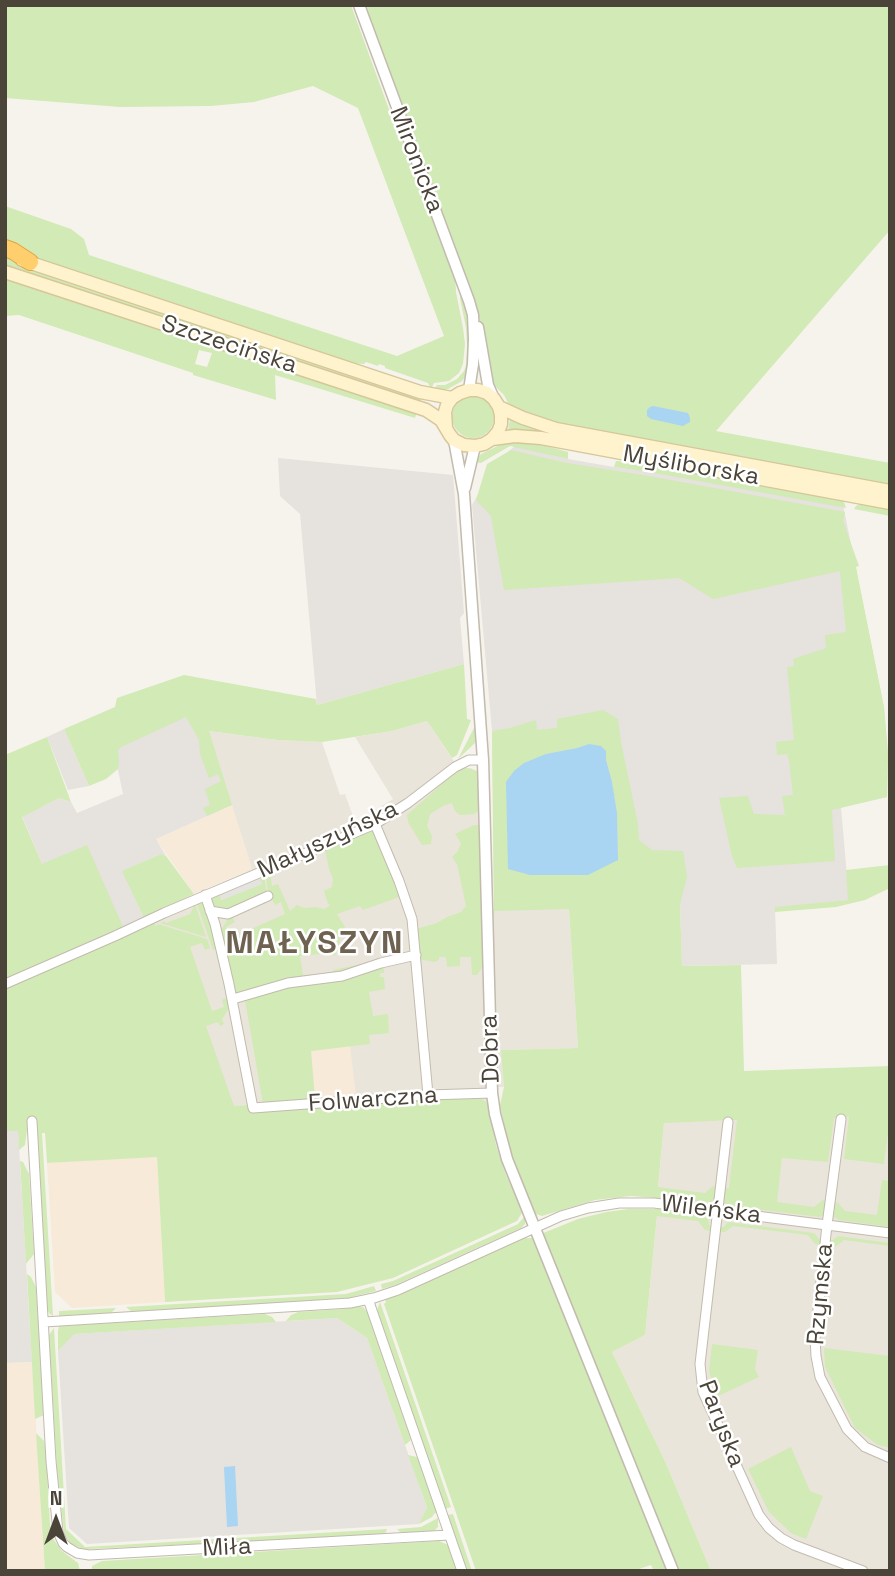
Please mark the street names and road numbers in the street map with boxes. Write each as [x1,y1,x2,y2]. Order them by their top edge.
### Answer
street label: Mironicka [383,103,449,217]
street label: Szczecińska [158,310,300,380]
street label: Myśliborska [621,440,761,492]
street label: Małyszyńska [253,795,403,885]
street label: Dobra [475,1014,507,1084]
street label: Folwarczna [307,1081,439,1119]
street label: Wileńska [659,1190,763,1230]
street label: Rzymska [802,1242,840,1346]
street label: Paryska [691,1376,751,1472]
street label: Miła [202,1532,252,1564]

